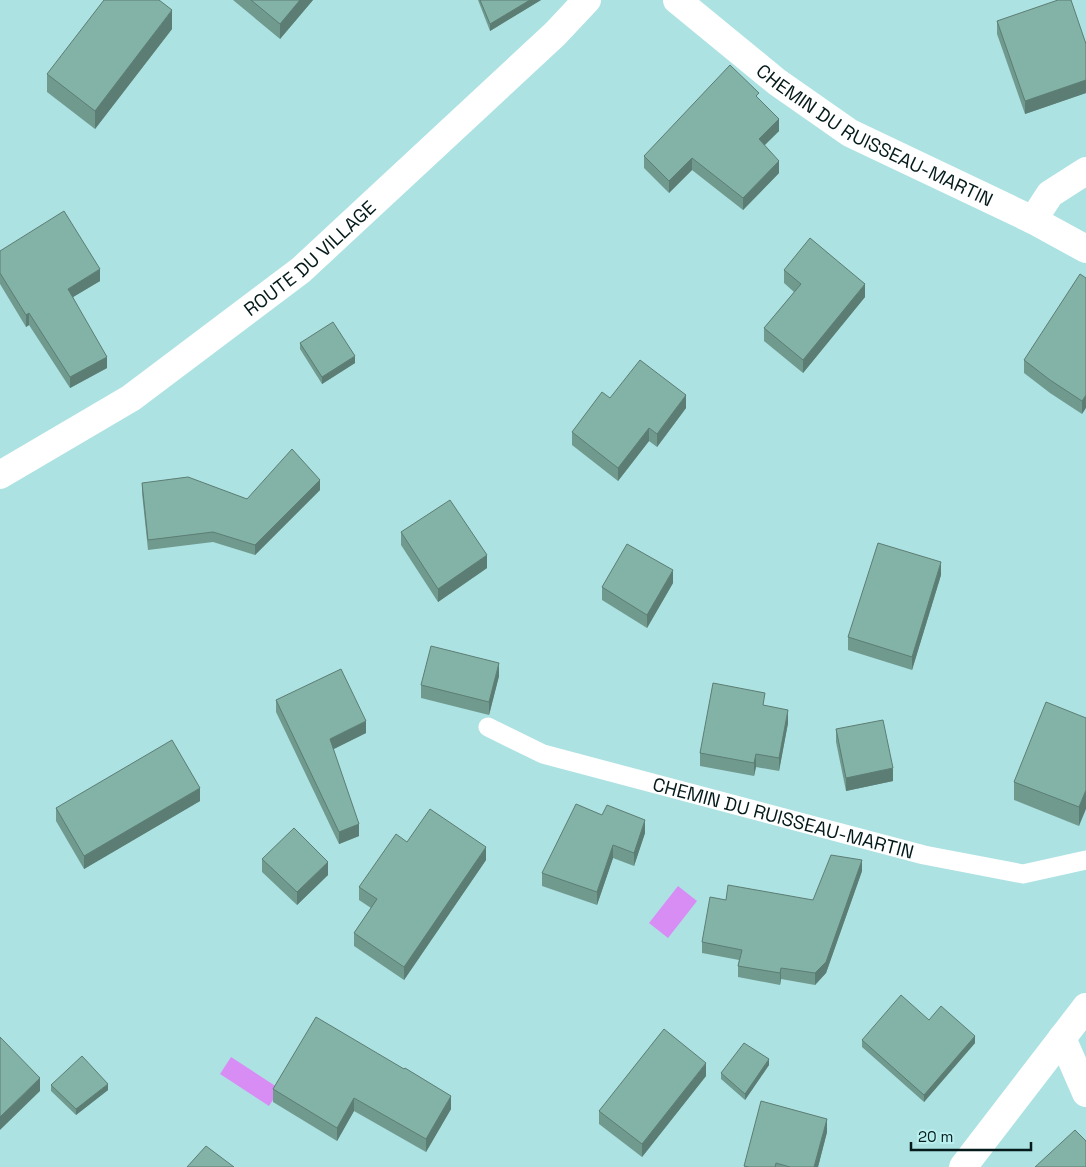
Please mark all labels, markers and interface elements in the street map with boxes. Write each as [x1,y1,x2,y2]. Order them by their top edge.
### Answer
street label: CHEMIN DU RUISSEAU-MARTIN [751,58,997,212]
street label: ROUTE DU VILLAGE [239,195,381,322]
street label: CHEMIN DU RUISSEAU-MARTIN [650,772,917,865]
scale bar [911,1120,1031,1152]
text: 20 m [918,1127,953,1146]

